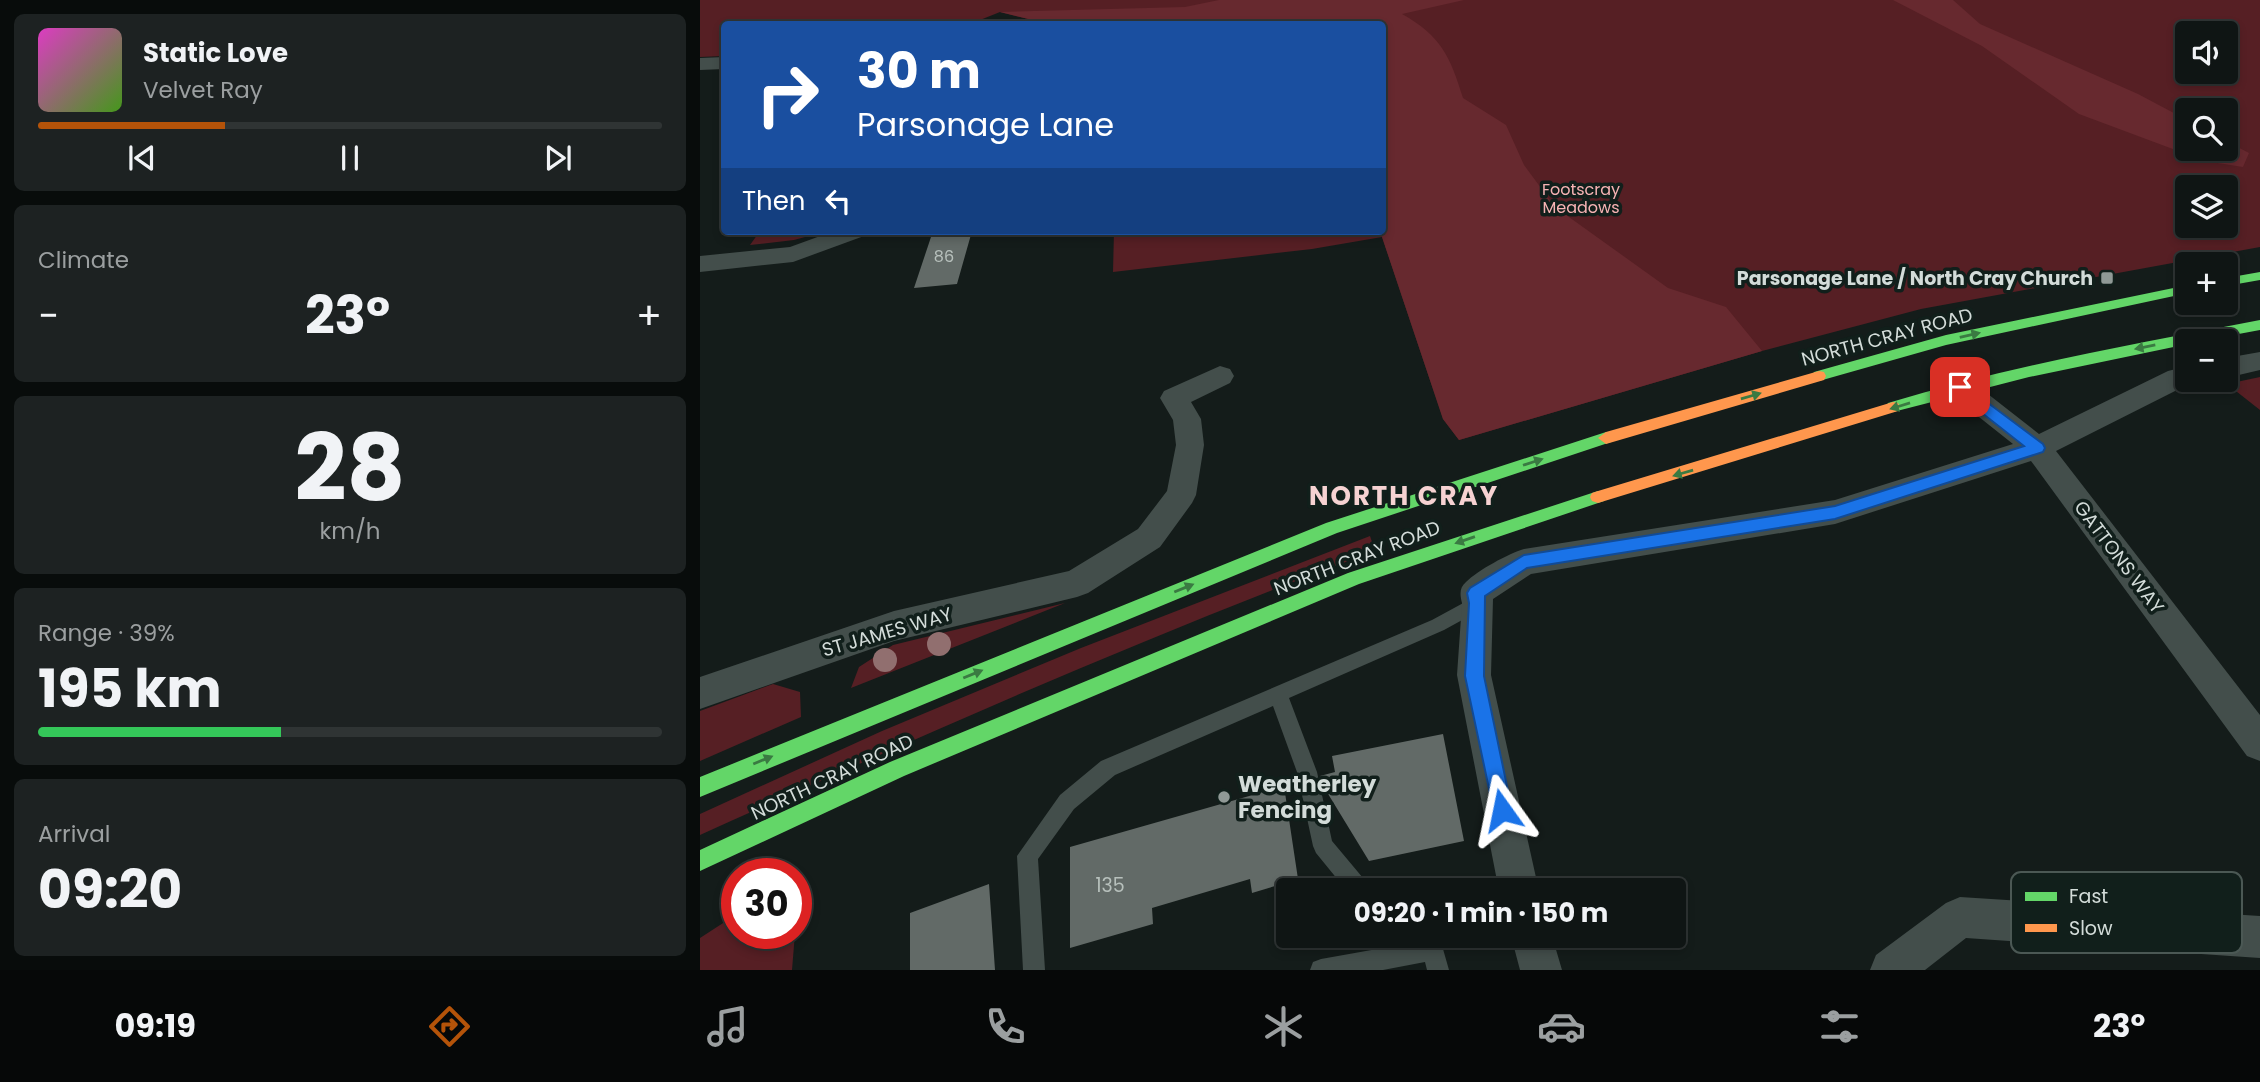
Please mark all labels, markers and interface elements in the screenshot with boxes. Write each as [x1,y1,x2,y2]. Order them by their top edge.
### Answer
map controls [2175,21,2238,392]
button: sound [2175,21,2238,84]
text: Static Love [143,35,288,71]
text: 30 m [857,37,981,105]
icon: right [742,49,833,140]
text: Velvet Ray [143,74,263,106]
button: search [2175,98,2238,161]
text: Parsonage Lane [857,102,1114,147]
icon: previous [123,139,161,177]
icon: pause [331,139,369,177]
icon: next [539,139,577,177]
button: layers [2175,175,2238,238]
park label: Footscray Meadows [1542,178,1620,219]
icon: left [819,182,857,220]
text: Then [742,183,805,219]
text: Climate [38,244,129,276]
house number: 86 [934,245,954,268]
button: + [2175,252,2238,315]
place label: Parsonage Lane / North Cray Church [1737,265,2093,292]
marker: Parsonage Lane / North Cray Church [2099,270,2115,286]
text: 23° [305,279,390,352]
text: − [38,289,59,342]
text: + [636,289,662,342]
street label: NORTH CRAY ROAD [1798,301,1976,373]
one-way arrow [1959,329,1981,340]
button: − [2175,329,2238,392]
one-way arrow [2134,342,2156,353]
pin [1930,357,1990,417]
icon: arrive [1941,368,1979,406]
one-way arrow [1740,390,1762,401]
one-way arrow [1889,401,1910,411]
text: 28 [295,404,405,532]
one-way arrow [1523,456,1544,466]
one-way arrow [1672,468,1693,478]
district label: NORTH CRAY [1309,478,1499,514]
street label: GATTONS WAY [2068,495,2170,619]
street label: NORTH CRAY ROAD [1270,514,1444,602]
text: km/h [319,515,381,547]
one-way arrow [1455,535,1476,546]
one-way arrow [1174,583,1195,594]
street label: ST JAMES WAY [819,601,955,663]
text: Range · 39% [38,617,175,649]
text: 195 km [38,652,222,725]
one-way arrow [963,668,984,679]
street label: NORTH CRAY ROAD [746,728,918,826]
one-way arrow [752,754,773,765]
place label: Weatherley Fencing [1238,768,1377,826]
position arrow [1465,773,1539,847]
marker: Weatherley Fencing [1216,789,1232,805]
text: Arrival [38,818,110,850]
text: 09:20 [38,853,182,926]
speed limit sign: 30 [721,858,812,949]
house number: 135 [1095,872,1125,899]
legend [2011,872,2242,953]
text: Fast [2069,883,2108,910]
text: 09:20 · 1 min · 150 m [1354,895,1608,931]
text: Slow [2069,915,2113,942]
icon: directions [425,1002,474,1051]
icon: music [703,1002,752,1051]
icon: phone [981,1002,1030,1051]
icon: climate [1259,1002,1308,1051]
icon: car [1537,1002,1586,1051]
icon: filters [1815,1002,1864,1051]
text: 09:19 [115,1003,196,1048]
text: 23° [2093,1003,2145,1048]

